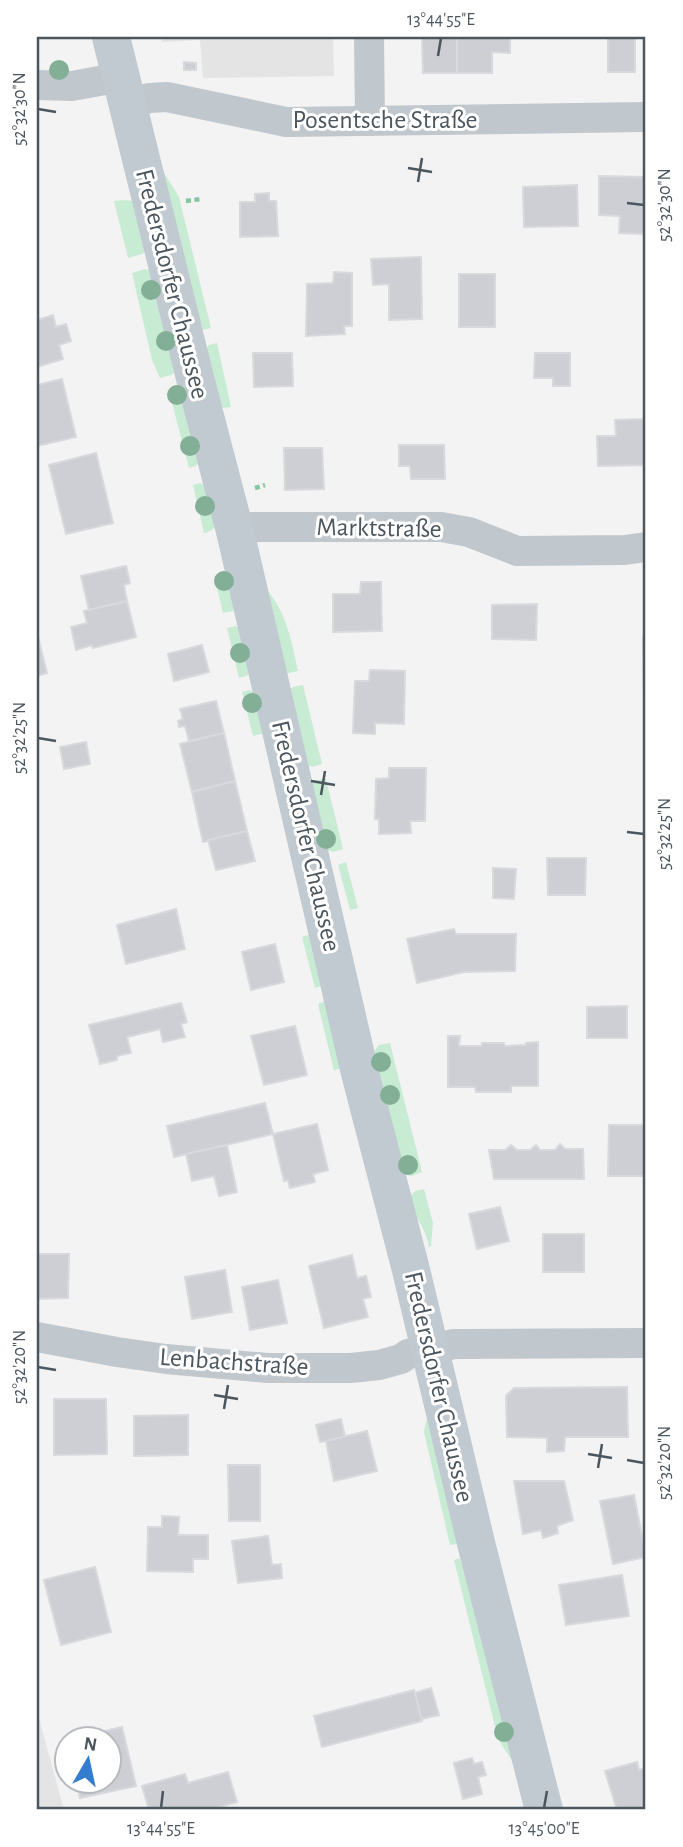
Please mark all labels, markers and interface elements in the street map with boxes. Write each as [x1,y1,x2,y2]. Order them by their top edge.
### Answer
text: 13°44'55"E [407,11,475,29]
text: 52°32'30"N [11,72,29,146]
street label: Posentsche Straße [292,107,478,133]
street label: Fredersdorfer Chaussee [131,166,213,402]
text: 52°32'30"N [656,168,674,242]
street label: Marktstraße [316,514,442,542]
text: 52°32'25"N [11,702,29,774]
street label: Fredersdorfer Chaussee [267,718,345,954]
text: 52°32'25"N [656,798,674,870]
street label: Fredersdorfer Chaussee [400,1269,478,1505]
text: 52°32'20"N [11,1330,29,1404]
street label: Lenbachstraße [159,1344,309,1380]
text: 52°32'20"N [656,1426,674,1500]
north arrow [52,1724,122,1794]
text: N [82,1734,98,1755]
text: 13°44'55"E [127,1820,195,1838]
text: 13°45'00"E [509,1820,580,1838]

